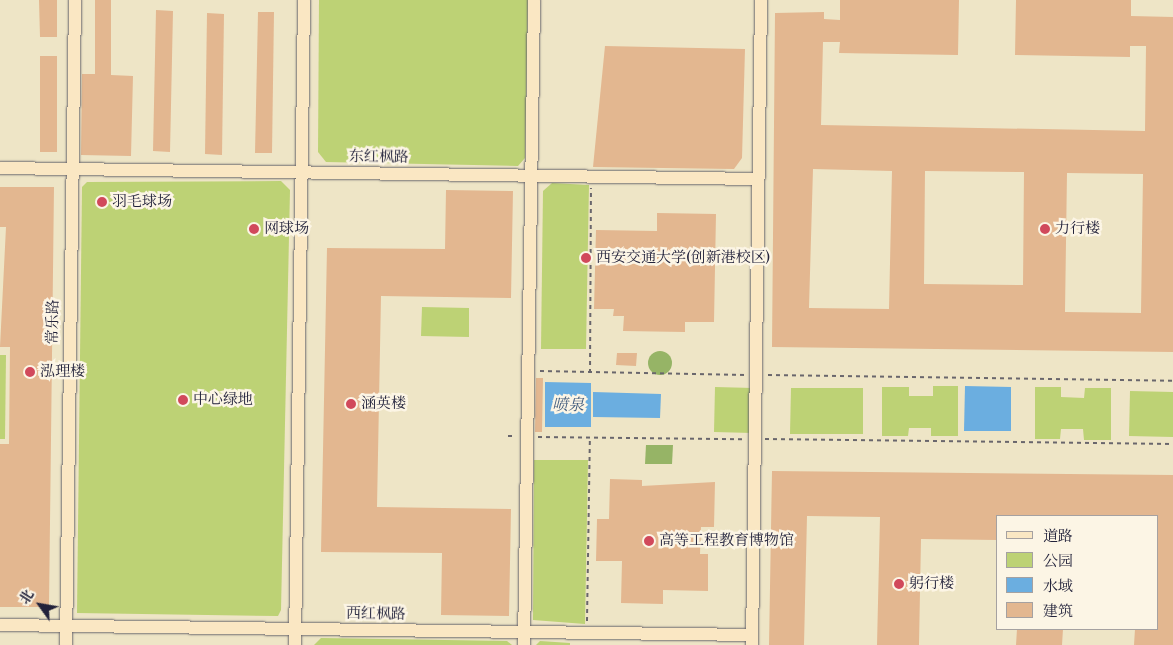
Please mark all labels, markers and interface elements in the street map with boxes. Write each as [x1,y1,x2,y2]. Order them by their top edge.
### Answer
street label: 东红枫路 [349,147,409,167]
place label: 羽毛球场 [112,193,172,211]
marker: 羽毛球场 [96,196,108,208]
place label: 网球场 [264,220,309,238]
place label: 力行楼 [1055,220,1100,238]
marker: 网球场 [248,223,260,235]
marker: 力行楼 [1039,223,1051,235]
place label: 西安交通大学(创新港校区) [596,249,770,267]
marker: 西安交通大学(创新港校区) [580,252,592,264]
street label: 常乐路 [44,299,62,345]
place label: 泓理楼 [40,363,85,381]
marker: 泓理楼 [24,366,36,378]
place label: 中心绿地 [193,391,253,409]
marker: 中心绿地 [177,394,189,406]
place label: 涵英楼 [361,395,406,413]
water label: 喷泉 [552,395,584,415]
marker: 涵英楼 [345,398,357,410]
legend [996,515,1158,630]
text: 道路 [1043,527,1073,546]
place label: 高等工程教育博物馆 [659,532,794,550]
marker: 高等工程教育博物馆 [643,535,655,547]
text: 公园 [1043,552,1073,571]
place label: 躬行楼 [909,575,954,593]
text: 水域 [1043,577,1073,596]
marker: 躬行楼 [893,578,905,590]
north arrow [15,580,65,630]
text: 北 [16,586,39,608]
text: 建筑 [1043,602,1073,621]
street label: 西红枫路 [346,604,406,624]

